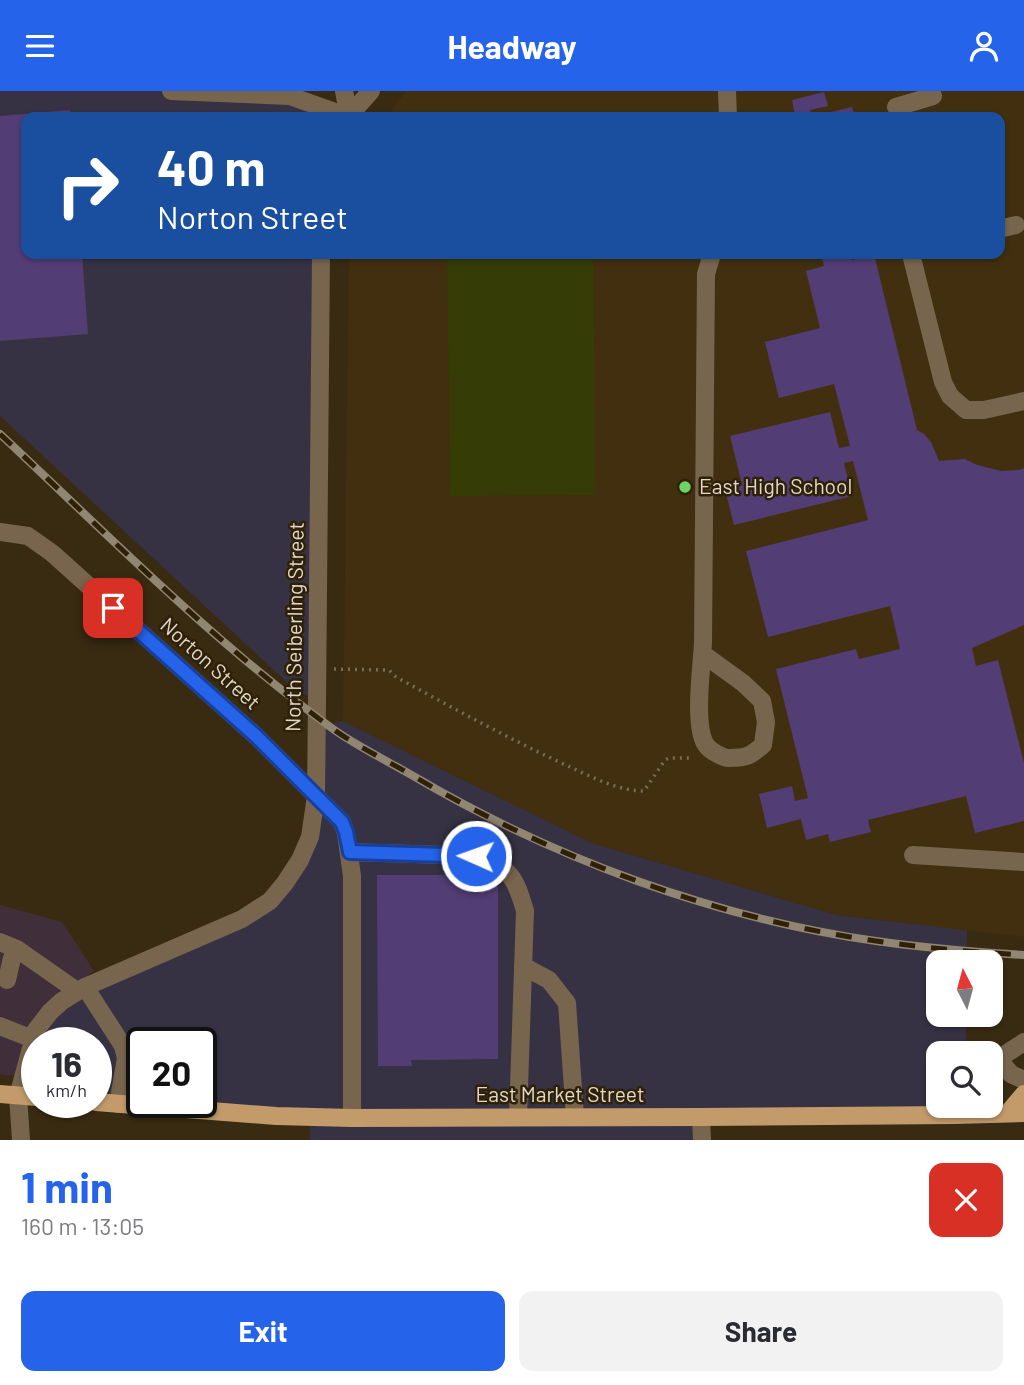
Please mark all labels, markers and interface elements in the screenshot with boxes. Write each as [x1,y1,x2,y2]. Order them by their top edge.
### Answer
icon: menu [21,27,59,65]
text: Headway [447,27,577,65]
icon: person [965,27,1003,65]
text: 40 m [157,137,265,196]
icon: right [42,140,133,231]
text: Norton Street [157,197,348,235]
place label: East High School [699,473,852,498]
marker: East High School [677,479,693,495]
street label: North Seiberling Street [279,522,308,732]
pin [83,578,143,638]
icon: arrive [94,589,132,627]
street label: Norton Street [156,612,266,714]
position arrow [439,819,513,893]
north arrow [926,950,1003,1027]
map controls [926,950,1003,1118]
speed limit sign: 20 [126,1027,217,1118]
button: search [926,1041,1003,1118]
text: 16 [51,1042,82,1084]
text: km/h [46,1079,87,1101]
street label: East Market Street [475,1081,645,1106]
text: 1 min [21,1161,113,1211]
button: close [929,1163,1003,1237]
text: 160 m · 13:05 [21,1212,144,1240]
button: Exit [21,1291,505,1371]
button: Share [519,1291,1003,1371]

